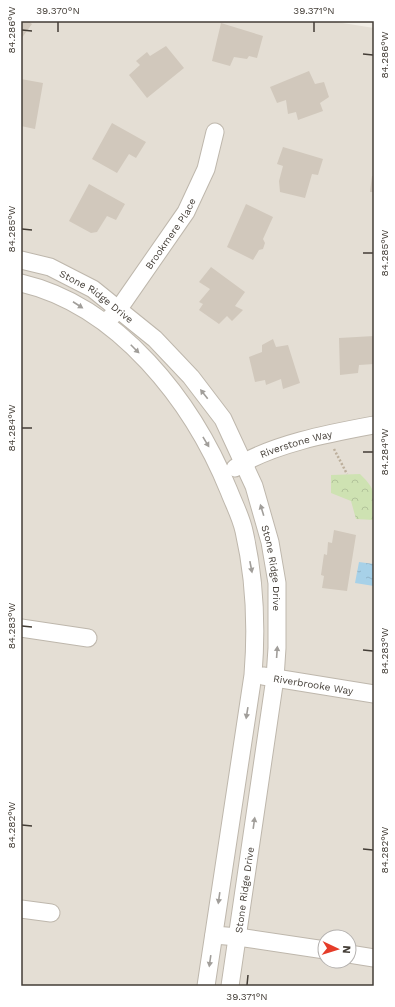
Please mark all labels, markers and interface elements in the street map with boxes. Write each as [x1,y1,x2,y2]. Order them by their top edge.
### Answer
text: 39.370°N [36,5,80,16]
text: 39.371°N [293,5,335,16]
text: 84.286°W [6,6,17,54]
text: 84.286°W [379,31,390,79]
street label: Brookmere Place [143,196,198,271]
text: 84.285°W [6,205,17,252]
text: 84.285°W [379,229,390,276]
street label: Stone Ridge Drive [58,268,136,325]
one-way arrow [73,301,83,309]
one-way arrow [130,344,140,354]
one-way arrow [200,389,208,400]
text: 84.284°W [6,404,17,452]
street label: Riverstone Way [258,428,334,460]
text: 84.284°W [379,428,390,476]
one-way arrow [202,436,209,448]
one-way arrow [259,504,265,516]
street label: Stone Ridge Drive [259,524,282,611]
one-way arrow [248,561,254,573]
text: 84.283°W [6,602,17,649]
text: 84.283°W [379,627,390,674]
one-way arrow [273,646,280,658]
street label: Riverbrooke Way [273,673,355,697]
one-way arrow [244,707,250,719]
text: 84.282°W [6,801,17,848]
one-way arrow [251,817,257,829]
text: 84.282°W [379,826,390,873]
street label: Stone Ridge Drive [233,846,256,934]
one-way arrow [216,892,222,904]
north arrow [317,929,357,969]
text: N [340,945,353,954]
one-way arrow [207,954,213,967]
text: 39.371°N [226,991,268,1002]

